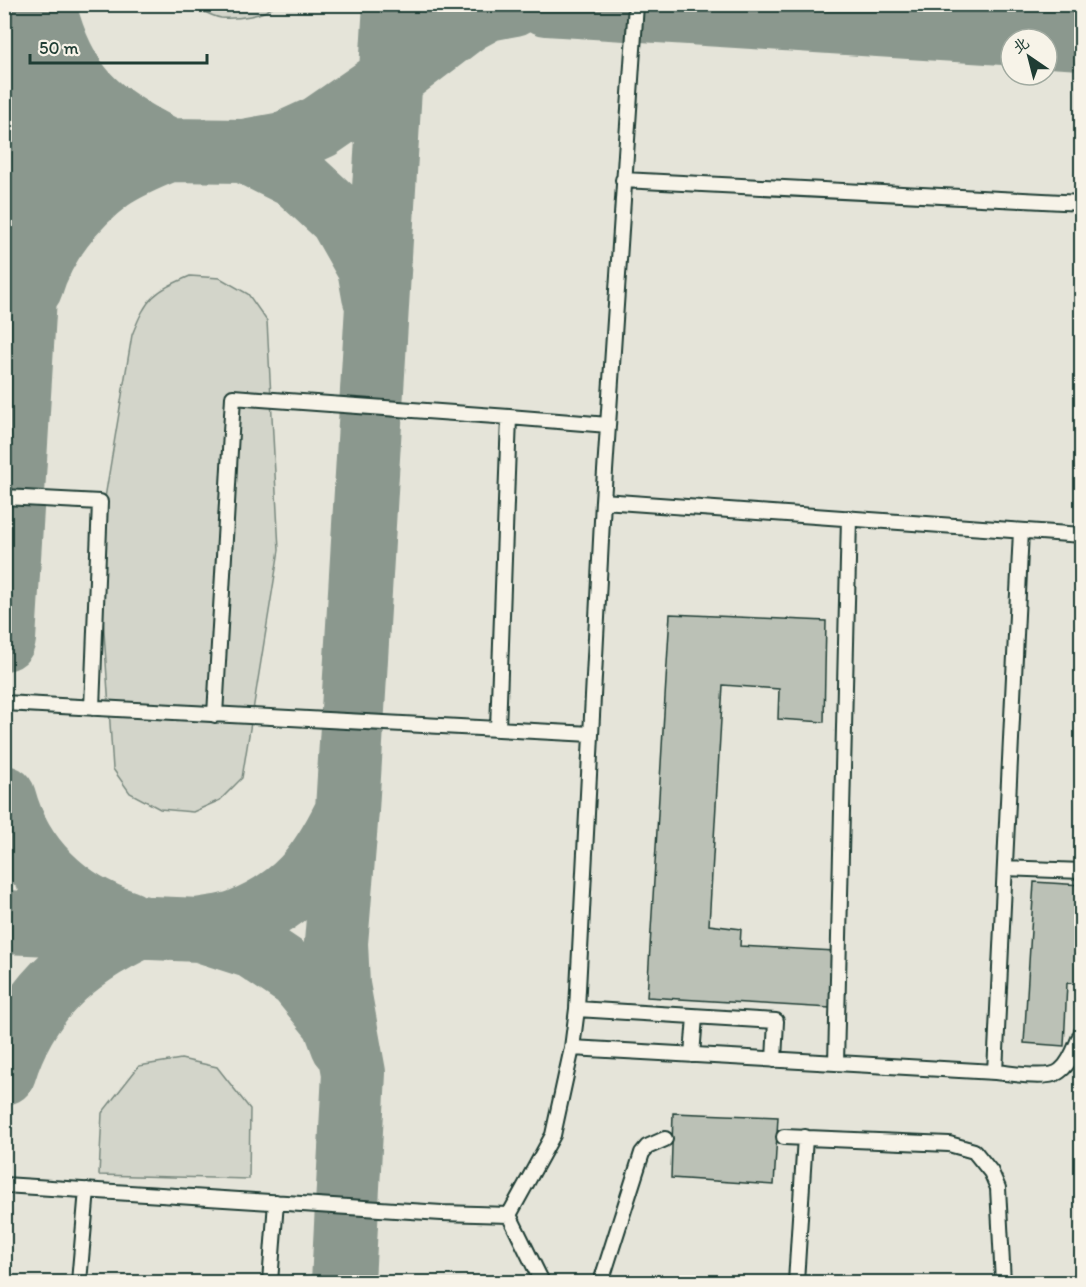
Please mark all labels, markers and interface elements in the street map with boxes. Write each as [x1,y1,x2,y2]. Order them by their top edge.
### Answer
scale bar [30,27,207,65]
north arrow [999,27,1059,87]
text: 北 [1009,33,1033,57]
text: 50 m [39,37,79,59]

